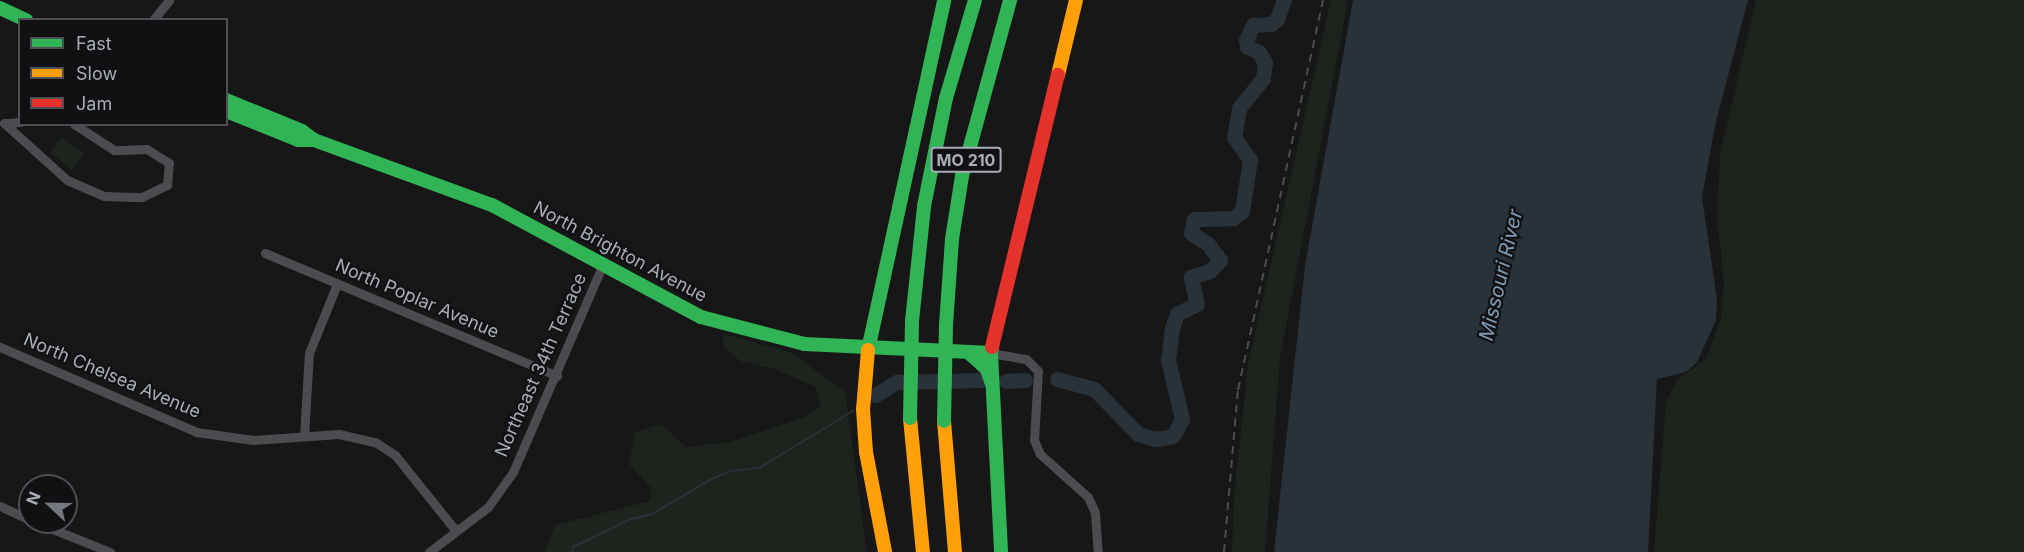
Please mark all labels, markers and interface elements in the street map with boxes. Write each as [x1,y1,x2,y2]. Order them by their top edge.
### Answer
legend [18,18,228,126]
text: Fast [76,33,112,54]
text: Slow [76,63,117,84]
text: Jam [76,93,112,114]
road number: MO 210 [930,147,1002,173]
street label: North Brighton Avenue [530,197,710,307]
water label: Missouri River [1474,207,1528,343]
street label: North Poplar Avenue [332,255,502,343]
street label: Northeast 34th Terrace [491,270,591,460]
street label: North Chelsea Avenue [20,329,204,423]
north arrow [18,474,78,534]
text: N [22,489,45,507]

